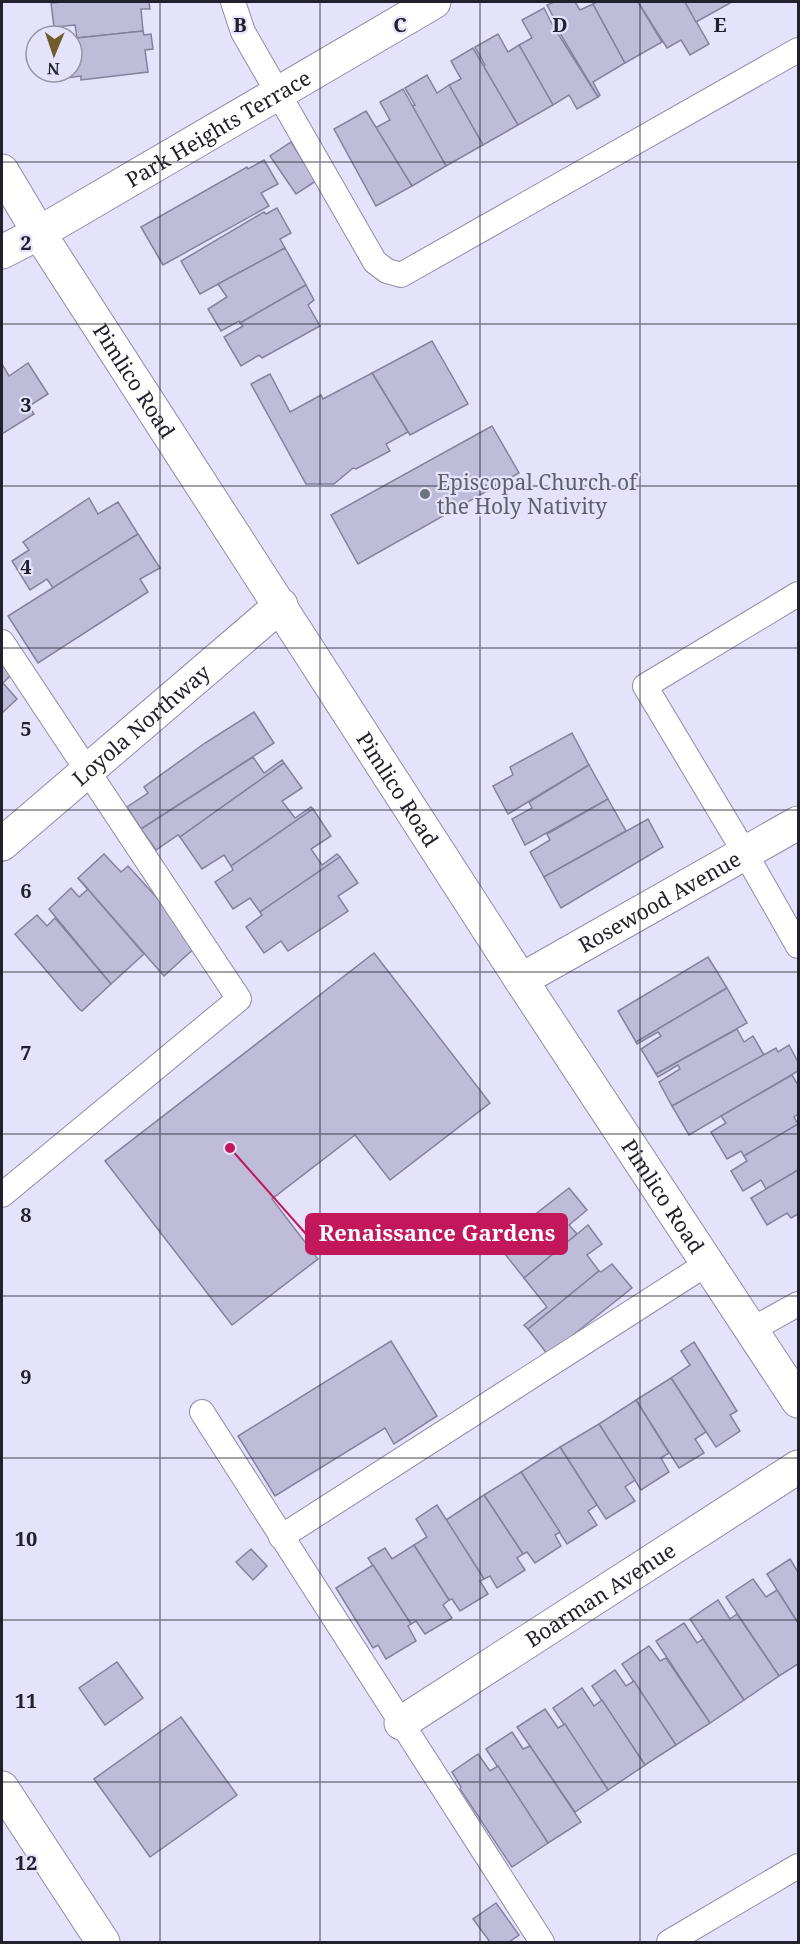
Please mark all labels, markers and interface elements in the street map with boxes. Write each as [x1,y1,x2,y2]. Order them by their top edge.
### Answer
text: B [233,11,247,38]
text: C [393,11,407,38]
text: D [552,11,568,38]
text: E [713,11,727,38]
north arrow [24,24,84,84]
text: N [46,58,60,80]
street label: Park Heights Terrace [120,63,316,193]
text: 2 [20,229,32,256]
street label: Pimlico Road [87,318,182,443]
text: 3 [20,391,32,418]
place label: Episcopal Church of the Holy Nativity [437,468,639,520]
marker: Episcopal Church of the Holy Nativity [418,487,432,501]
text: 4 [20,553,32,580]
street label: Loyola Northway [66,658,216,792]
text: 5 [20,715,32,742]
street label: Pimlico Road [351,726,445,852]
street label: Rosewood Avenue [573,844,746,959]
text: 6 [20,877,32,904]
text: 7 [20,1039,32,1066]
street label: Pimlico Road [616,1134,711,1259]
text: 8 [20,1201,32,1228]
callout: Renaissance Gardens [306,1214,567,1254]
text: Renaissance Gardens [319,1217,555,1247]
text: 9 [20,1363,32,1390]
text: 10 [15,1525,37,1552]
street label: Boarman Avenue [520,1536,681,1653]
text: 11 [15,1687,37,1714]
text: 12 [15,1849,37,1876]

